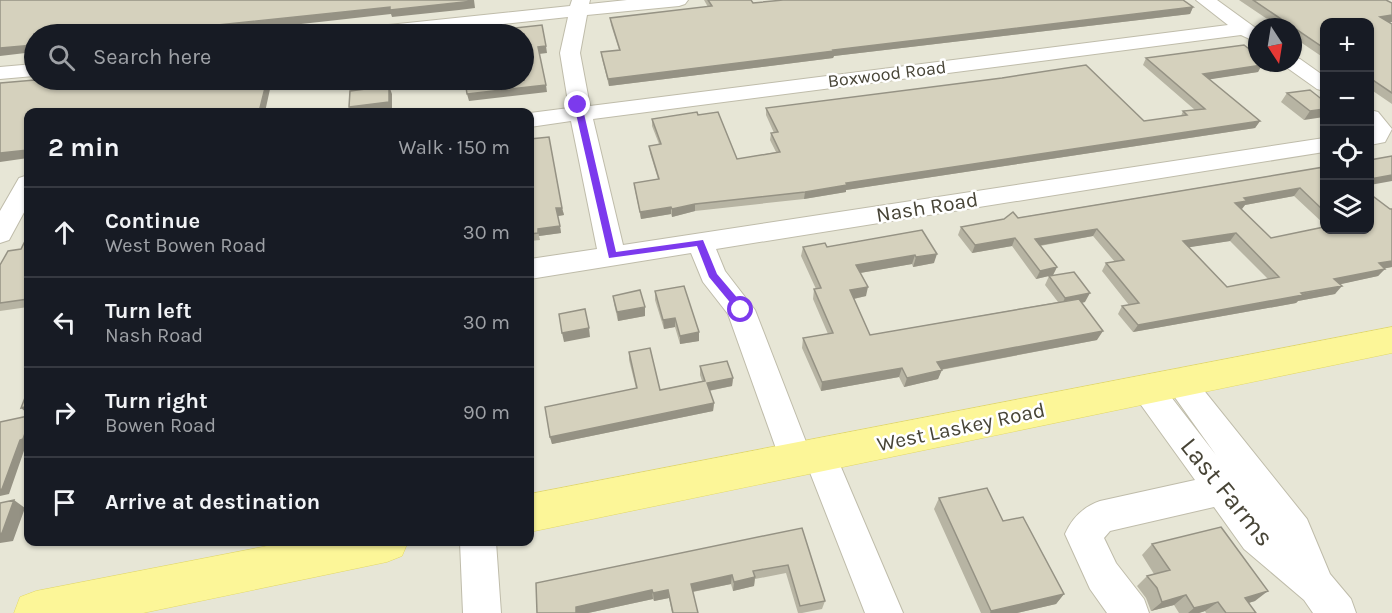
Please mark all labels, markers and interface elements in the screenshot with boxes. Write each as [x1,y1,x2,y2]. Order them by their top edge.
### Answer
north arrow [1248,18,1302,72]
map controls [1320,18,1374,234]
button: + [1320,18,1374,72]
search box [24,24,534,90]
icon: search [45,41,78,74]
text: Search here [93,44,211,70]
street label: Boxwood Road [826,56,948,92]
button: − [1320,72,1374,126]
route end [564,91,590,117]
button: locate [1320,126,1374,180]
text: 2 min [48,132,120,163]
text: Walk · 150 m [399,136,510,159]
button: layers [1320,180,1374,234]
street label: Nash Road [874,187,980,227]
text: Continue [105,208,200,234]
icon: ahead [48,216,81,249]
text: 30 m [463,221,510,244]
text: West Bowen Road [105,234,266,257]
route start [727,296,753,322]
text: Turn left [105,298,192,324]
icon: left [48,306,81,339]
text: 30 m [463,311,510,334]
text: Nash Road [105,324,203,347]
text: Turn right [105,388,208,414]
icon: right [48,396,81,429]
street label: West Laskey Road [875,397,1047,457]
text: 90 m [463,401,510,424]
text: Bowen Road [105,414,216,437]
street label: Last Farms [1174,431,1280,553]
icon: arrive [48,486,81,519]
text: Arrive at destination [105,489,320,515]

